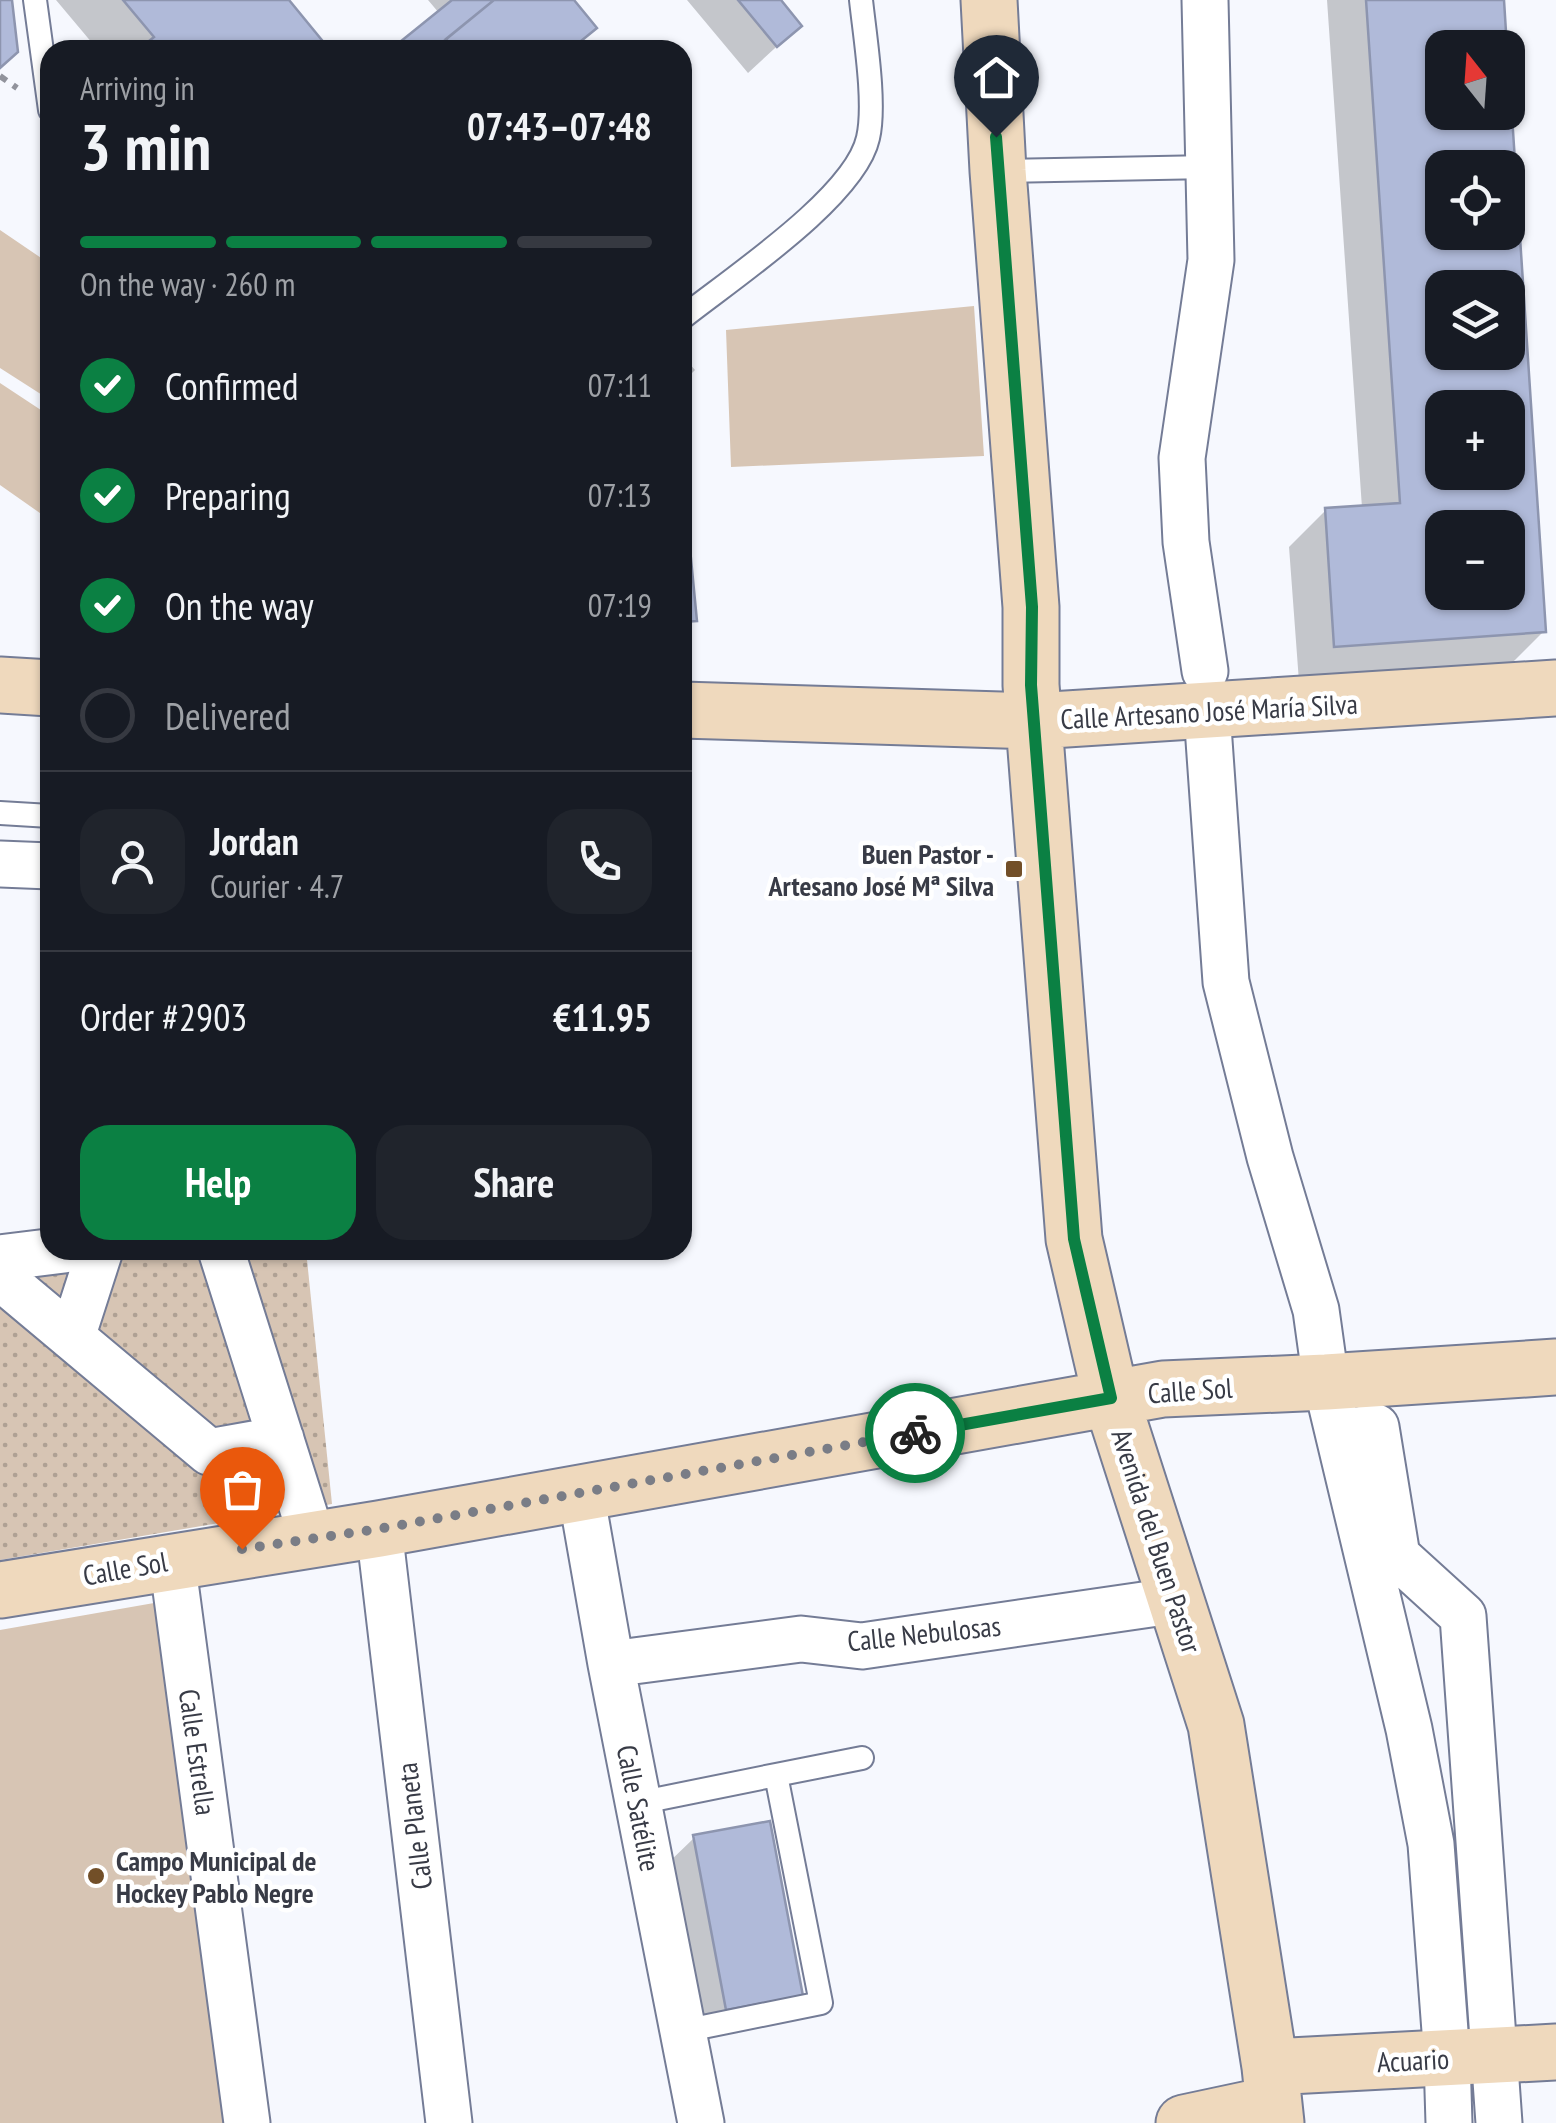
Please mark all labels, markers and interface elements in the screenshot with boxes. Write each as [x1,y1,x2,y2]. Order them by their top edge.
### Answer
north arrow [1425,30,1525,130]
map controls [1425,30,1525,610]
pin [954,35,1039,138]
icon: home [969,50,1024,105]
text: Arriving in [80,67,195,109]
text: 07:43–07:48 [467,101,652,150]
text: 3 min [80,104,211,188]
button: locate [1425,150,1525,250]
text: On the way · 260 m [80,263,295,305]
button: layers [1425,270,1525,370]
icon: check [80,358,135,413]
text: Confirmed [165,361,298,410]
text: 07:11 [588,364,652,406]
button: + [1425,390,1525,490]
icon: check [80,468,135,523]
text: Preparing [165,471,291,520]
text: 07:13 [588,474,652,516]
button: − [1425,510,1525,610]
icon: check [80,578,135,633]
text: On the way [165,581,313,630]
text: 07:19 [588,584,652,626]
street label: Calle Artesano José María Silva [1060,685,1358,737]
text: Delivered [165,691,291,740]
button: person [80,809,185,914]
button: phone [547,809,652,914]
text: Jordan [210,816,299,865]
place label: Buen Pastor - Artesano José Mª Silva [768,835,994,904]
marker: Buen Pastor - Artesano José Mª Silva [1003,858,1025,880]
text: Courier · 4.7 [210,865,344,907]
text: Order #2903 [80,992,247,1041]
text: €11.95 [553,992,652,1041]
button: Help [80,1125,356,1240]
button: Share [376,1125,652,1240]
street label: Calle Sol [1146,1369,1234,1411]
courier [865,1383,965,1483]
icon: bike [888,1406,943,1461]
street label: Avenida del Buen Pastor [1103,1424,1211,1658]
pin [200,1447,285,1550]
icon: bag [215,1462,270,1517]
street label: Calle Sol [80,1542,170,1594]
street label: Calle Nebulosas [846,1607,1002,1659]
street label: Calle Estrella [171,1687,225,1817]
street label: Calle Satélite [609,1742,669,1874]
street label: Calle Planeta [388,1761,440,1891]
place label: Campo Municipal de Hockey Pablo Negre [116,1842,317,1911]
marker: Campo Municipal de Hockey Pablo Negre [85,1865,107,1887]
street label: Acuario [1376,2040,1450,2080]

